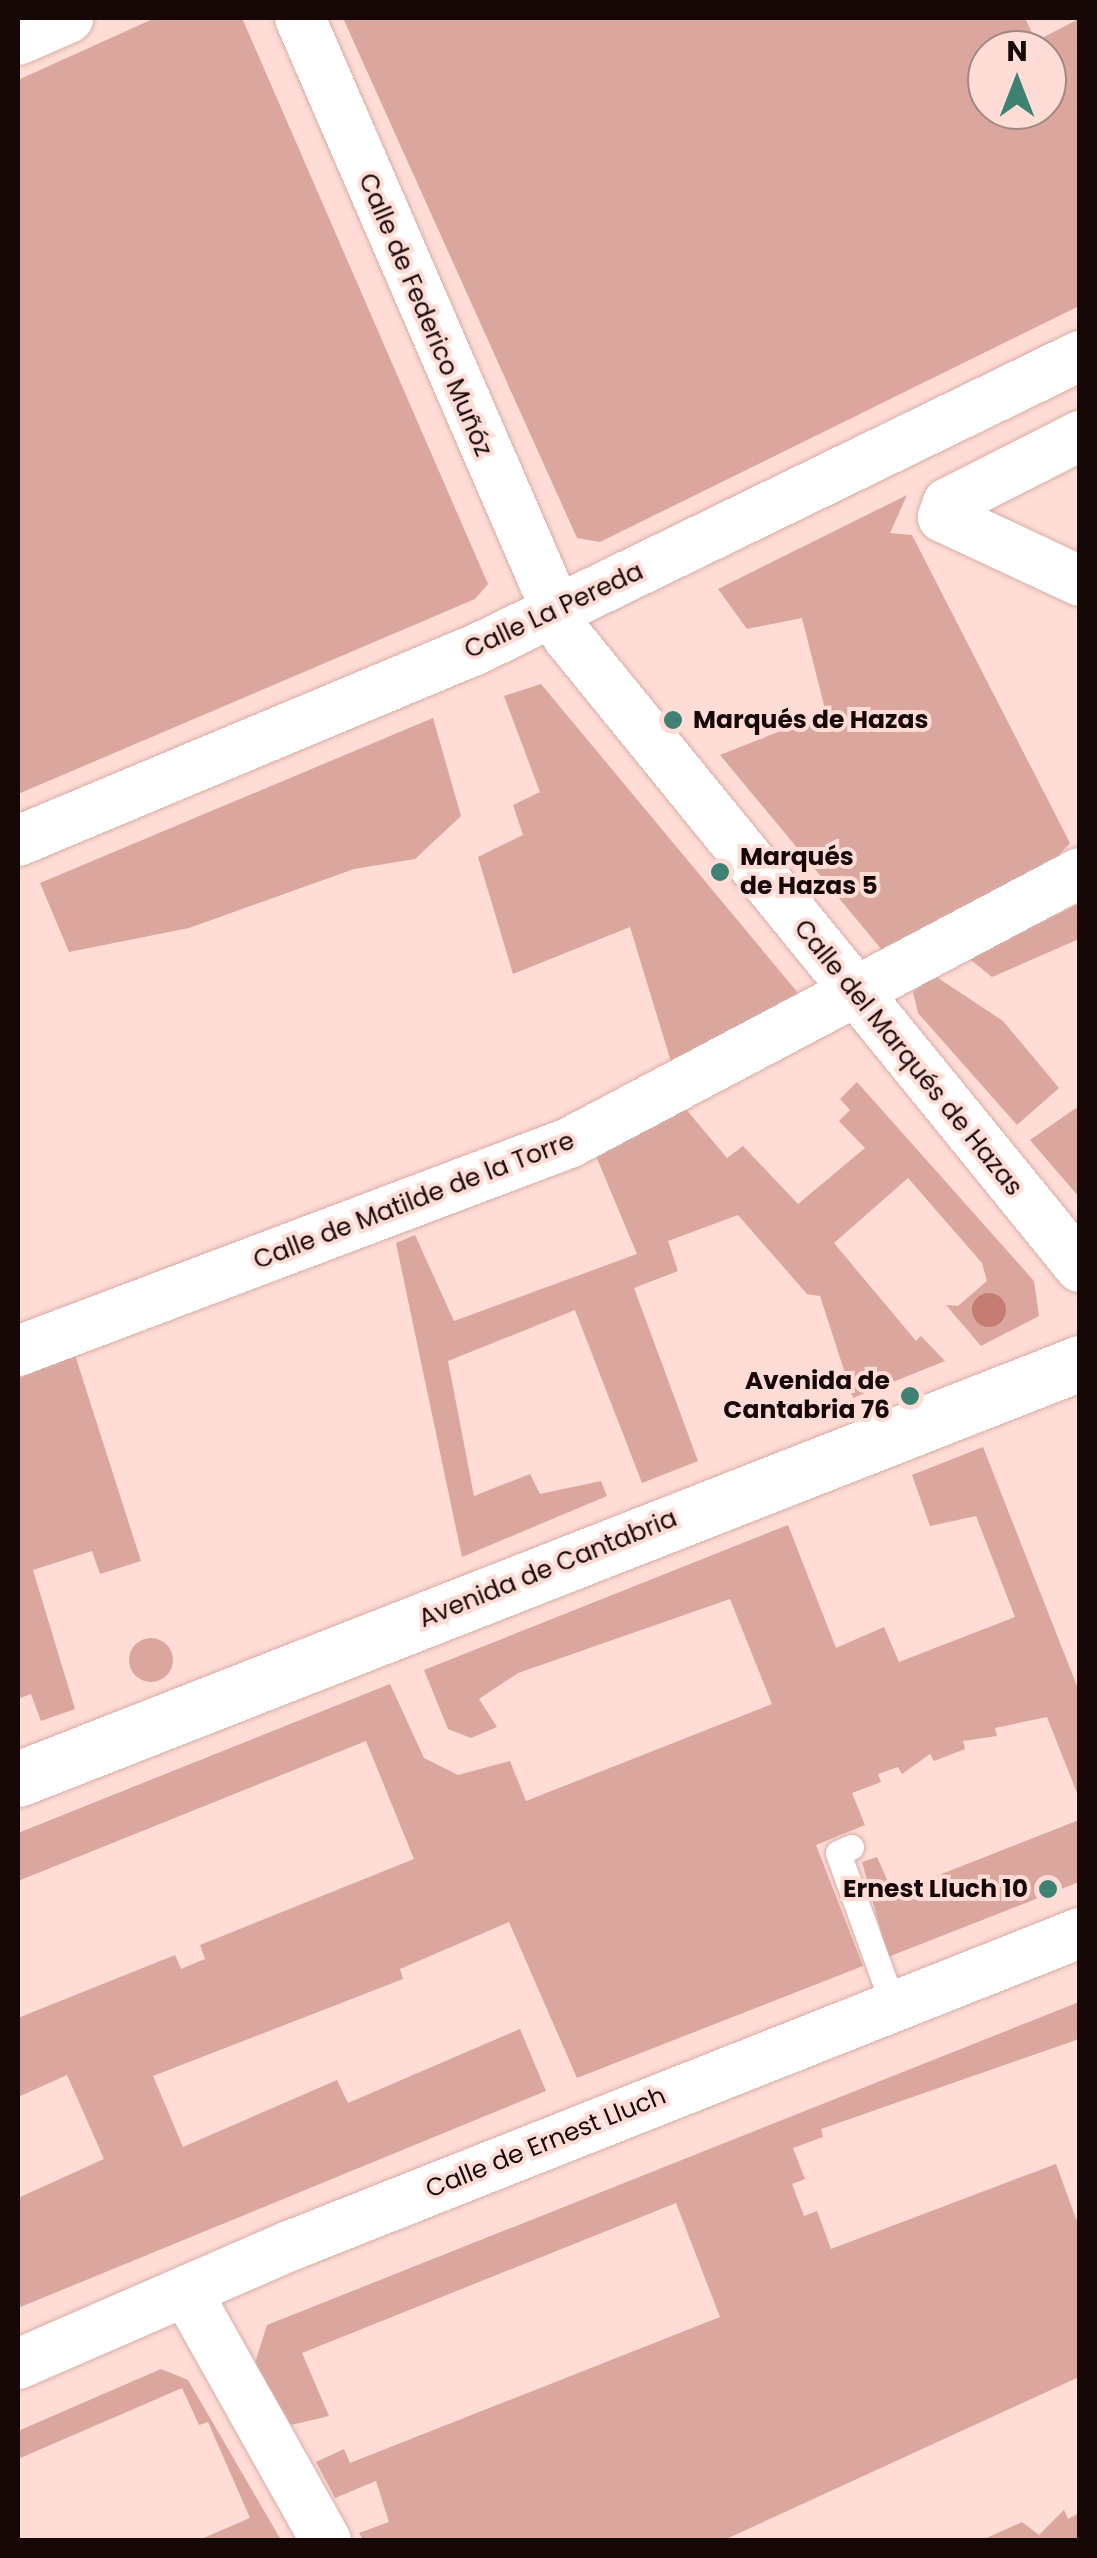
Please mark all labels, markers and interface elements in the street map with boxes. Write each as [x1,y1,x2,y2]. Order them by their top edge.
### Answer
north arrow [967,30,1067,130]
text: N [1006,32,1028,71]
street label: Calle de Federico Muñóz [352,169,498,461]
street label: Calle La Pereda [460,556,648,666]
place label: Marqués de Hazas [693,705,928,735]
marker: Marqués de Hazas [662,709,684,731]
place label: Marqués de Hazas 5 [740,843,878,902]
marker: Marqués de Hazas 5 [709,861,731,883]
street label: Calle del Marqués de Hazas [787,914,1029,1202]
street label: Calle de Matilde de la Torre [249,1126,579,1276]
place label: Avenida de Cantabria 76 [723,1367,890,1426]
marker: Avenida de Cantabria 76 [899,1385,921,1407]
street label: Avenida de Cantabria [415,1503,681,1635]
place label: Ernest Lluch 10 [843,1874,1028,1904]
marker: Ernest Lluch 10 [1037,1878,1059,1900]
street label: Calle de Ernest Lluch [422,2081,670,2205]

